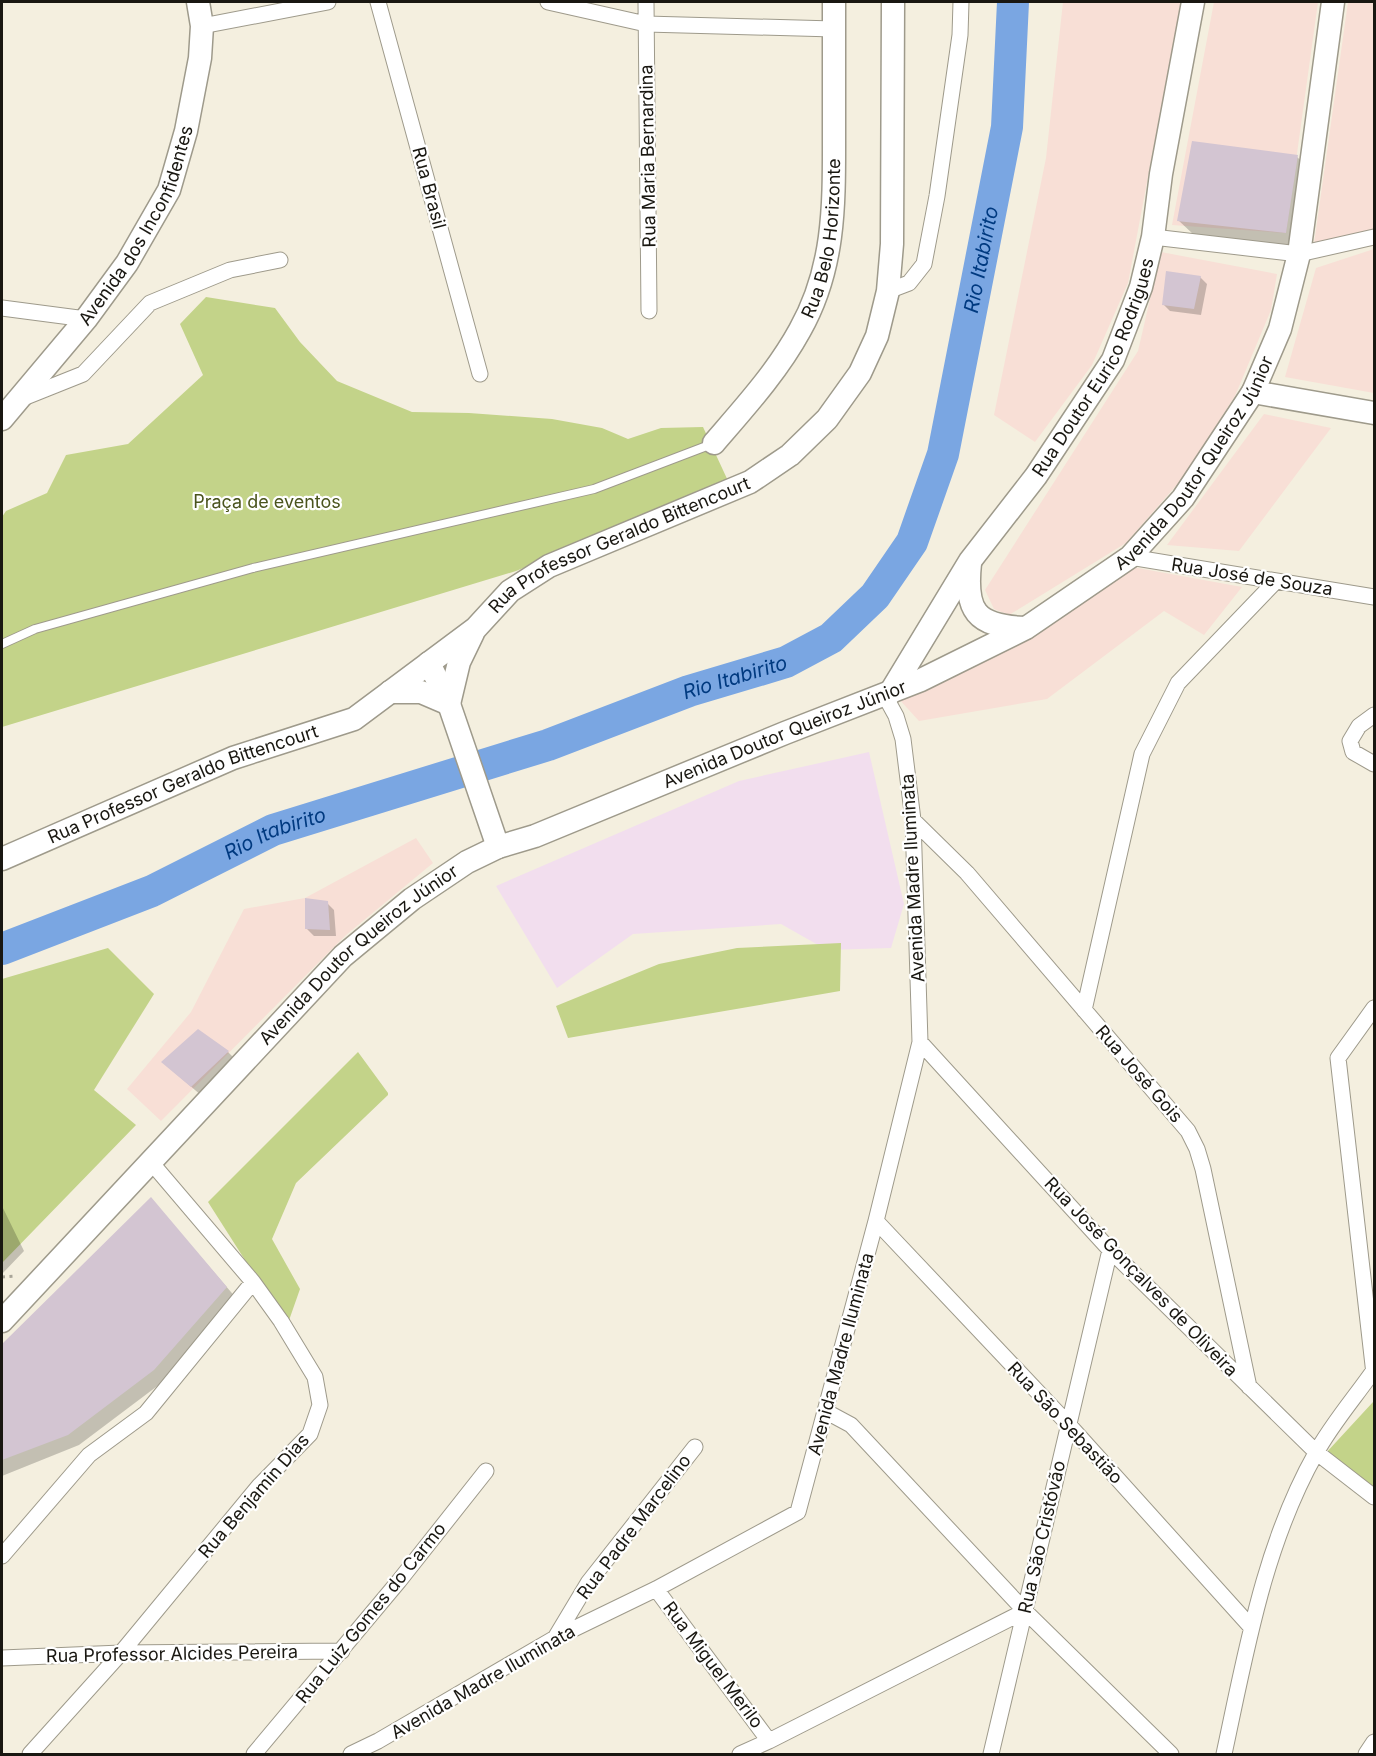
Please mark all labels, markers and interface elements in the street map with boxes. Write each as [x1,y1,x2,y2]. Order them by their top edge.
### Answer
street label: Rua Maria Bernardina [635,64,660,248]
street label: Avenida dos Inconfidentes [74,124,197,329]
street label: Rua Brasil [408,144,451,231]
street label: Rua Belo Horizonte [797,158,844,321]
water label: Rio Itabirito [959,204,1003,315]
street label: Rua Doutor Eurico Rodrigues [1028,256,1158,480]
street label: Avenida Doutor Queiroz Júnior [1111,352,1277,574]
street label: Rua Professor Geraldo Bittencourt [484,472,753,617]
park label: Praça de eventos [193,491,341,512]
street label: Rua José de Souza [1170,553,1334,600]
water label: Rio Itabirito [680,650,790,704]
street label: Avenida Doutor Queiroz Júnior [660,676,909,792]
street label: Rua Professor Geraldo Bittencourt [44,720,321,848]
street label: Avenida Madre Iluminata [897,773,928,983]
water label: Rio Itabirito [220,802,329,865]
street label: Avenida Doutor Queiroz Júnior [255,860,462,1049]
street label: Rua José Gois [1092,1021,1187,1126]
street label: Rua José Gonçalves de Oliveira [1040,1173,1242,1381]
street label: Avenida Madre Iluminata [803,1250,878,1457]
street label: Rua São Sebastião [1003,1357,1127,1488]
street label: Rua Benjamin Dias [194,1429,313,1562]
street label: Rua Padre Marcelino [572,1450,695,1603]
street label: Rua São Cristóvão [1014,1458,1069,1615]
street label: Rua Luiz Gomes do Carmo [291,1518,450,1707]
street label: Rua Miguel Merilo [659,1597,768,1732]
street label: Avenida Madre Iluminata [387,1620,578,1743]
street label: Rua Professor Alcides Pereira [46,1641,298,1666]

